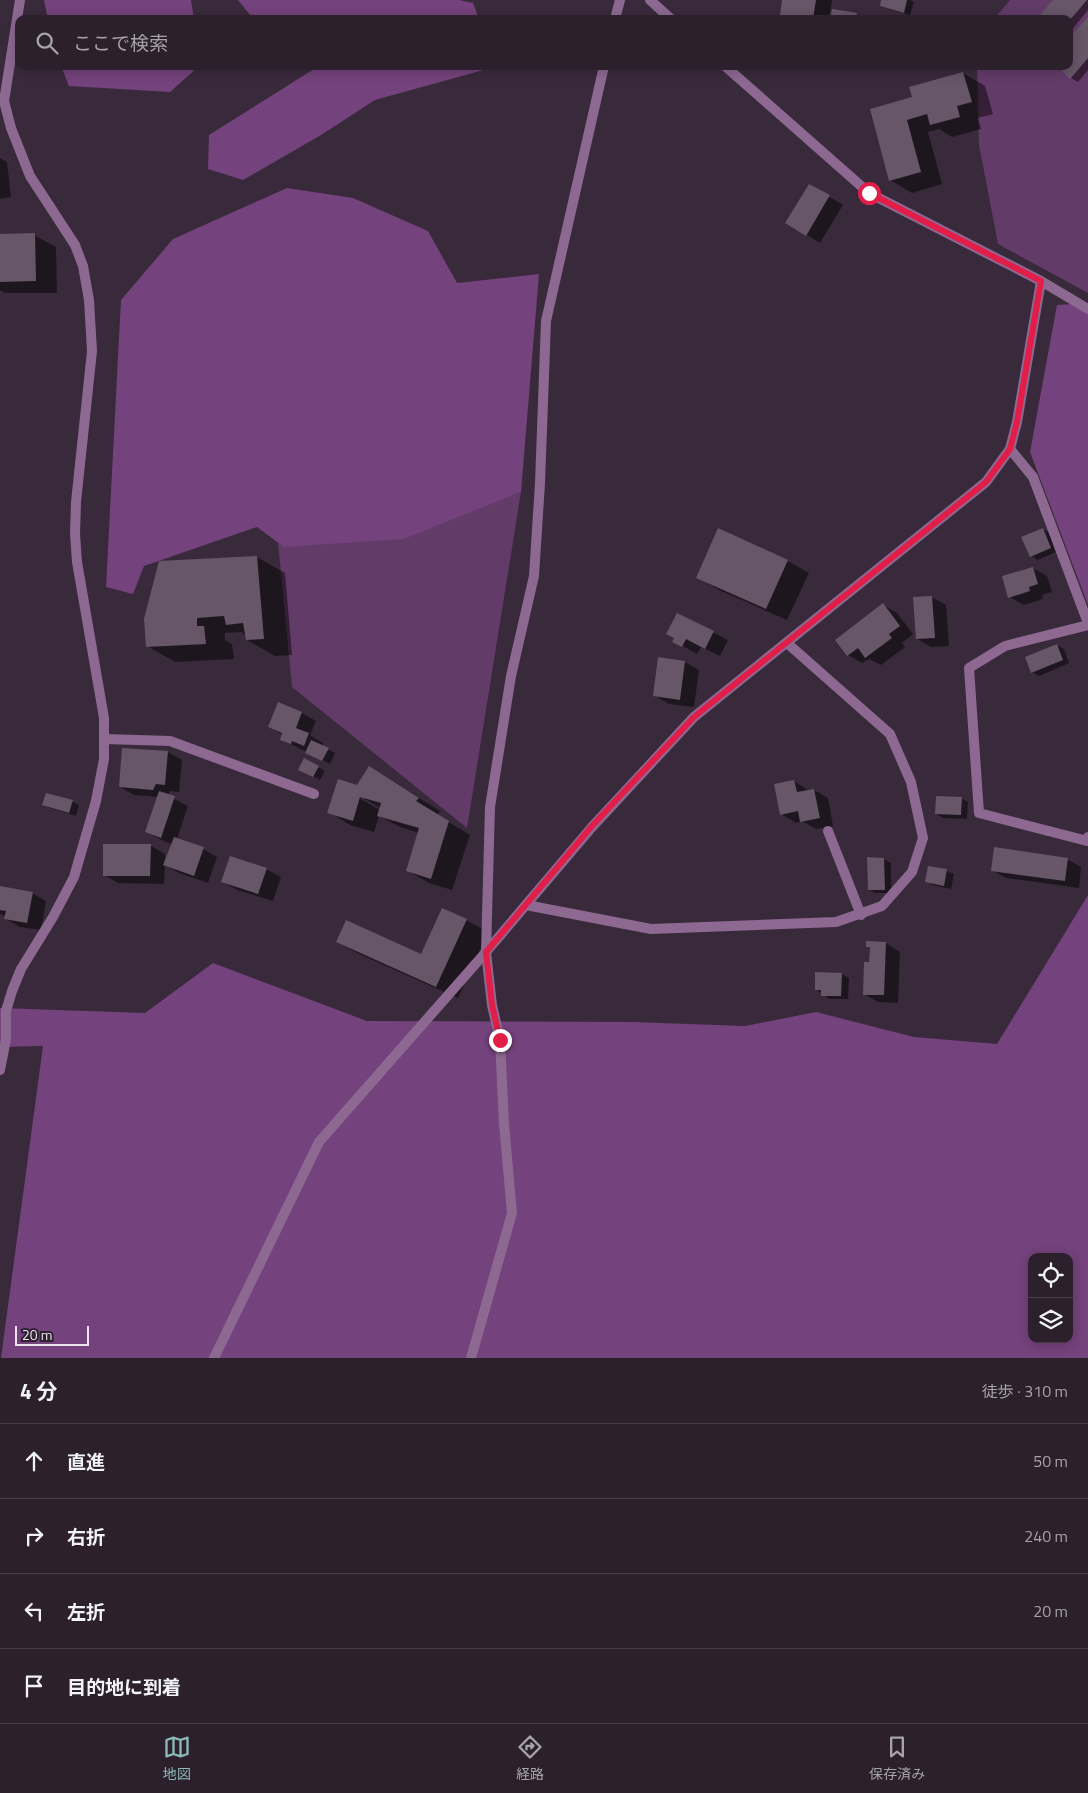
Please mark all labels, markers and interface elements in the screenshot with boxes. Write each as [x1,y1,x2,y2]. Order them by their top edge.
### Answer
search box [15,15,1073,70]
text: ここで検索 [73,28,168,57]
icon: search [33,29,61,57]
route start [858,182,881,205]
route end [489,1029,512,1052]
map controls [1028,1253,1073,1343]
button: locate [1028,1253,1073,1298]
button: layers [1028,1298,1073,1343]
scale bar [15,1323,89,1346]
text: 20 m [22,1324,52,1345]
text: 4 分 [20,1375,57,1407]
text: 徒歩 · 310 m [982,1379,1068,1403]
icon: ahead [20,1447,48,1475]
text: 直進 [67,1447,105,1476]
text: 50 m [1033,1449,1068,1473]
icon: right [20,1522,48,1550]
text: 右折 [67,1522,105,1551]
text: 240 m [1024,1524,1068,1548]
icon: left [20,1597,48,1625]
text: 左折 [67,1597,105,1626]
text: 20 m [1033,1599,1068,1623]
icon: arrive [20,1672,48,1700]
text: 目的地に到着 [67,1672,181,1701]
tab: 地図 [163,1733,191,1784]
tab: 経路 [516,1733,544,1784]
tab: 保存済み [869,1733,925,1784]

